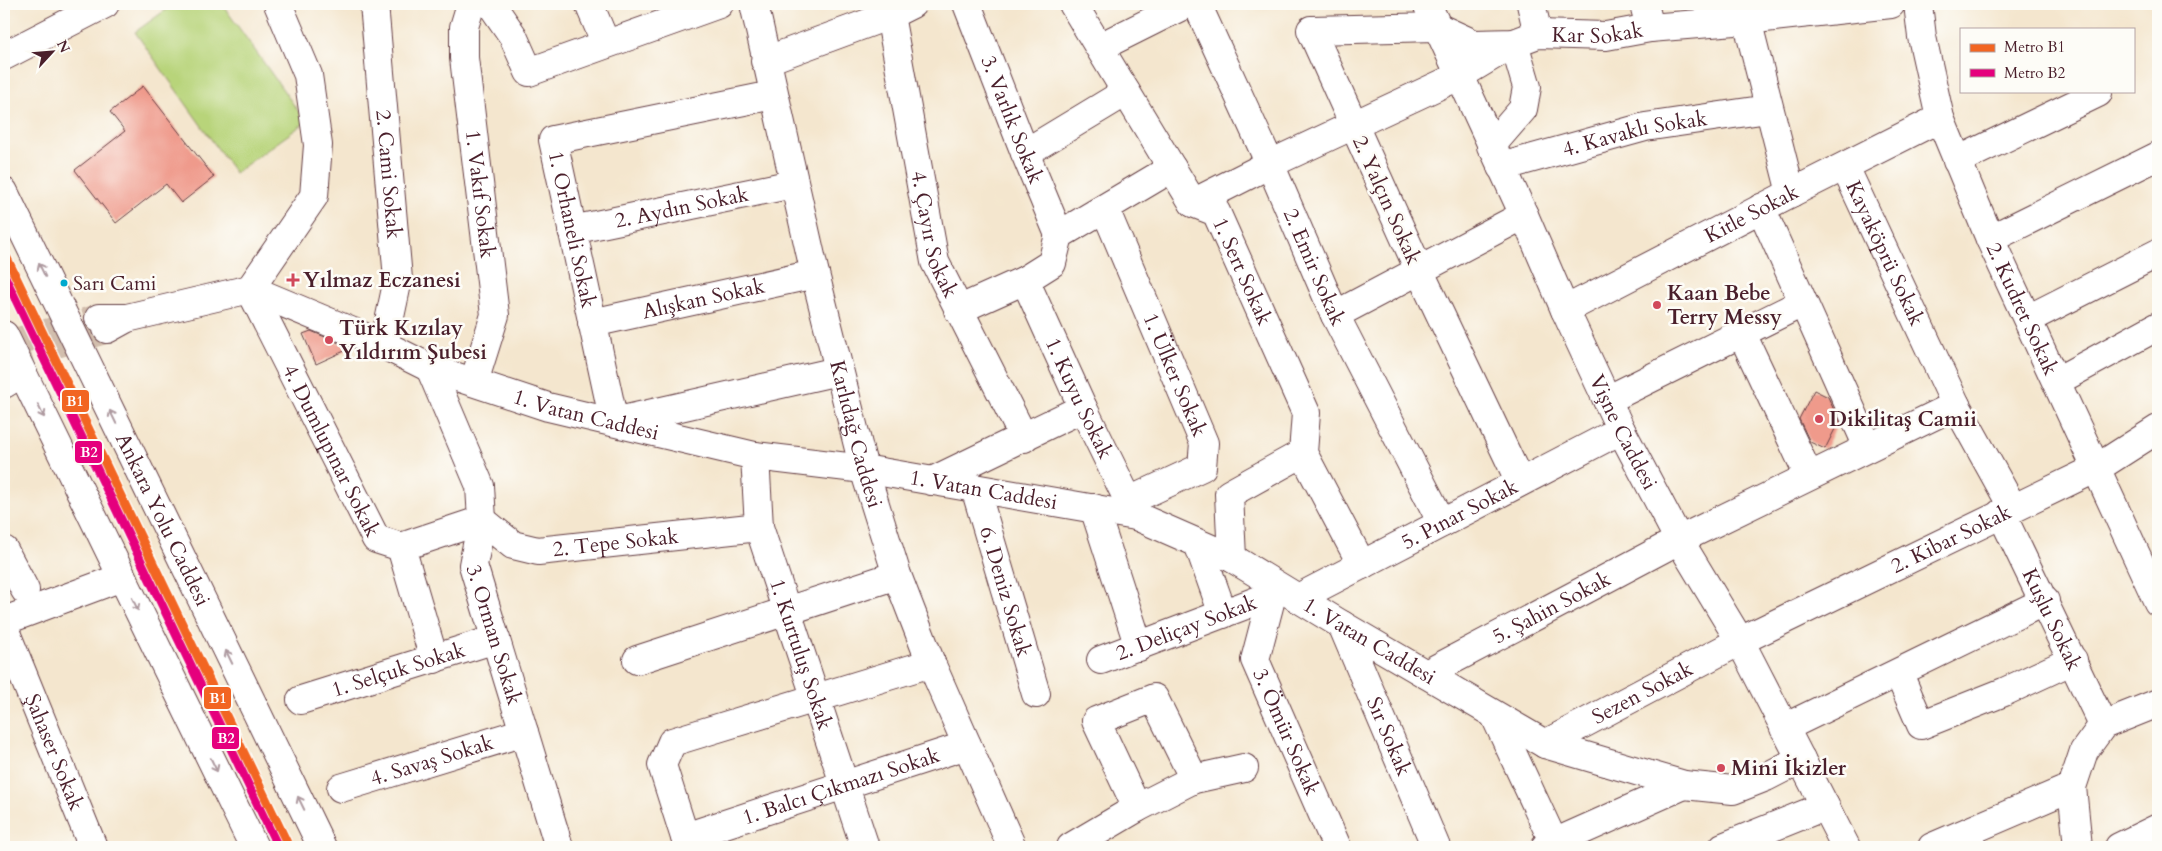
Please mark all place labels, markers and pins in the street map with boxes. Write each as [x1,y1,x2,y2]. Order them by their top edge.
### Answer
place label: Yılmaz Eczanesi [303,266,461,295]
place label: Sarı Cami [73,270,157,297]
marker: Yılmaz Eczanesi [287,274,299,286]
marker: Sarı Cami [59,278,69,288]
place label: Kaan Bebe Terry Messy [1667,279,1782,332]
marker: Kaan Bebe Terry Messy [1651,299,1663,311]
place label: Türk Kızılay Yıldırım Şubesi [339,314,487,367]
marker: Türk Kızılay Yıldırım Şubesi [323,334,335,346]
place label: Dikilitaş Camii [1829,405,1977,434]
marker: Dikilitaş Camii [1813,413,1825,425]
place label: Mini İkizler [1731,754,1847,783]
marker: Mini İkizler [1715,762,1727,774]

